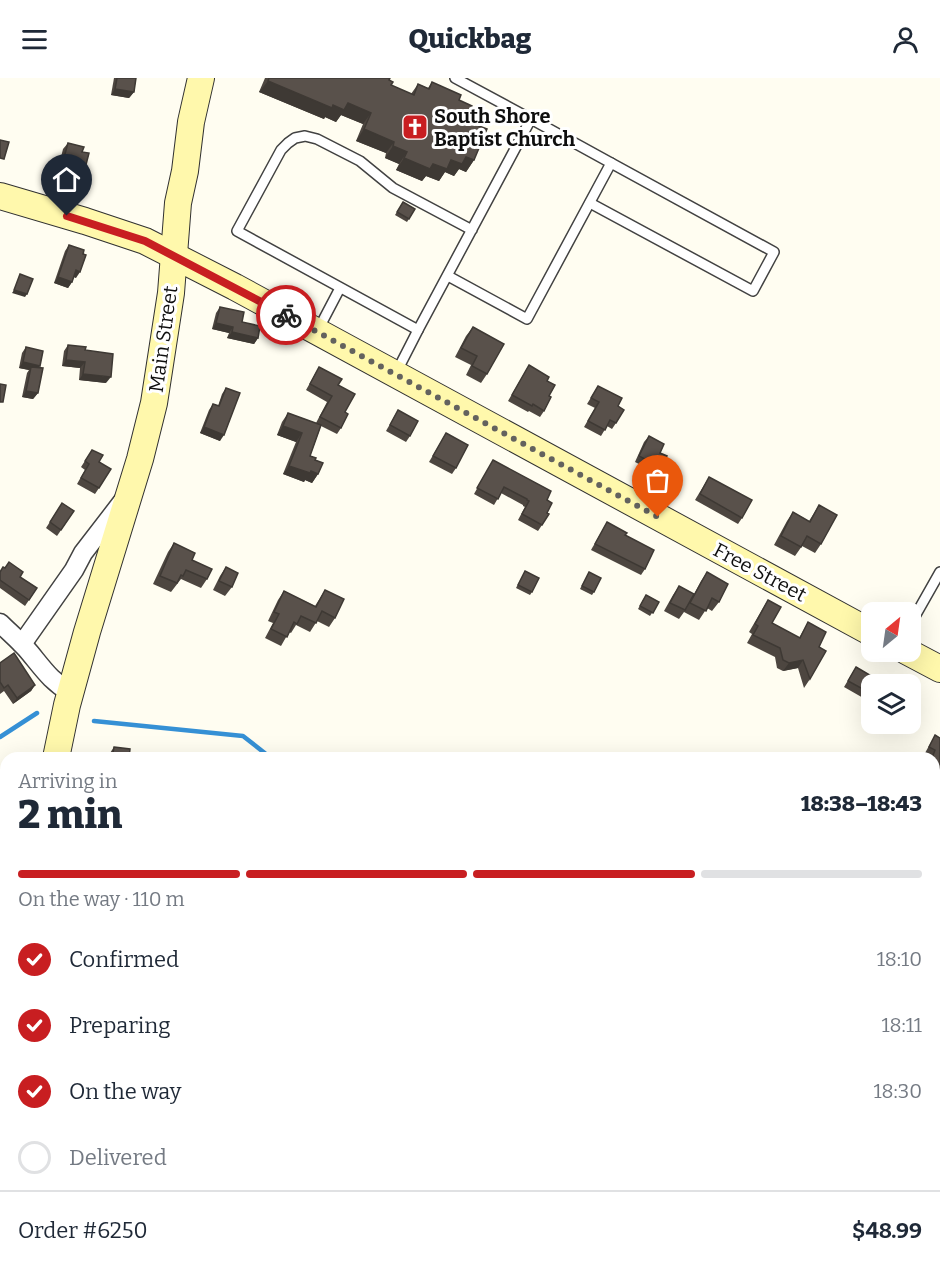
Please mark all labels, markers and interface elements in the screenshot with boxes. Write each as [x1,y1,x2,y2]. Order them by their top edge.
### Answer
icon: menu [18,23,51,56]
text: Quickbag [408,23,532,55]
icon: person [889,23,922,56]
place label: South Shore Baptist Church [434,104,575,151]
church icon: South Shore Baptist Church [400,112,430,142]
pin [41,154,92,216]
icon: home [50,163,83,196]
street label: Main Street [144,284,182,394]
courier [256,285,316,345]
icon: bike [270,299,303,332]
pin [632,455,683,517]
icon: bag [641,464,674,497]
street label: Free Street [709,538,811,606]
north arrow [861,602,921,662]
map controls [861,602,921,734]
button: layers [861,674,921,734]
text: Arriving in [18,769,117,793]
text: 18:38–18:43 [801,790,922,817]
text: 2 min [18,792,122,838]
text: On the way · 110 m [18,887,185,911]
icon: check [18,943,51,976]
text: Confirmed [69,946,179,973]
text: 18:10 [877,947,922,971]
icon: check [18,1009,51,1042]
text: Preparing [69,1012,171,1039]
text: 18:11 [881,1013,922,1037]
icon: check [18,1075,51,1108]
text: On the way [69,1078,181,1105]
text: 18:30 [873,1079,922,1103]
text: Delivered [69,1144,167,1171]
text: Order #6250 [18,1217,148,1244]
text: $48.99 [852,1217,922,1244]

